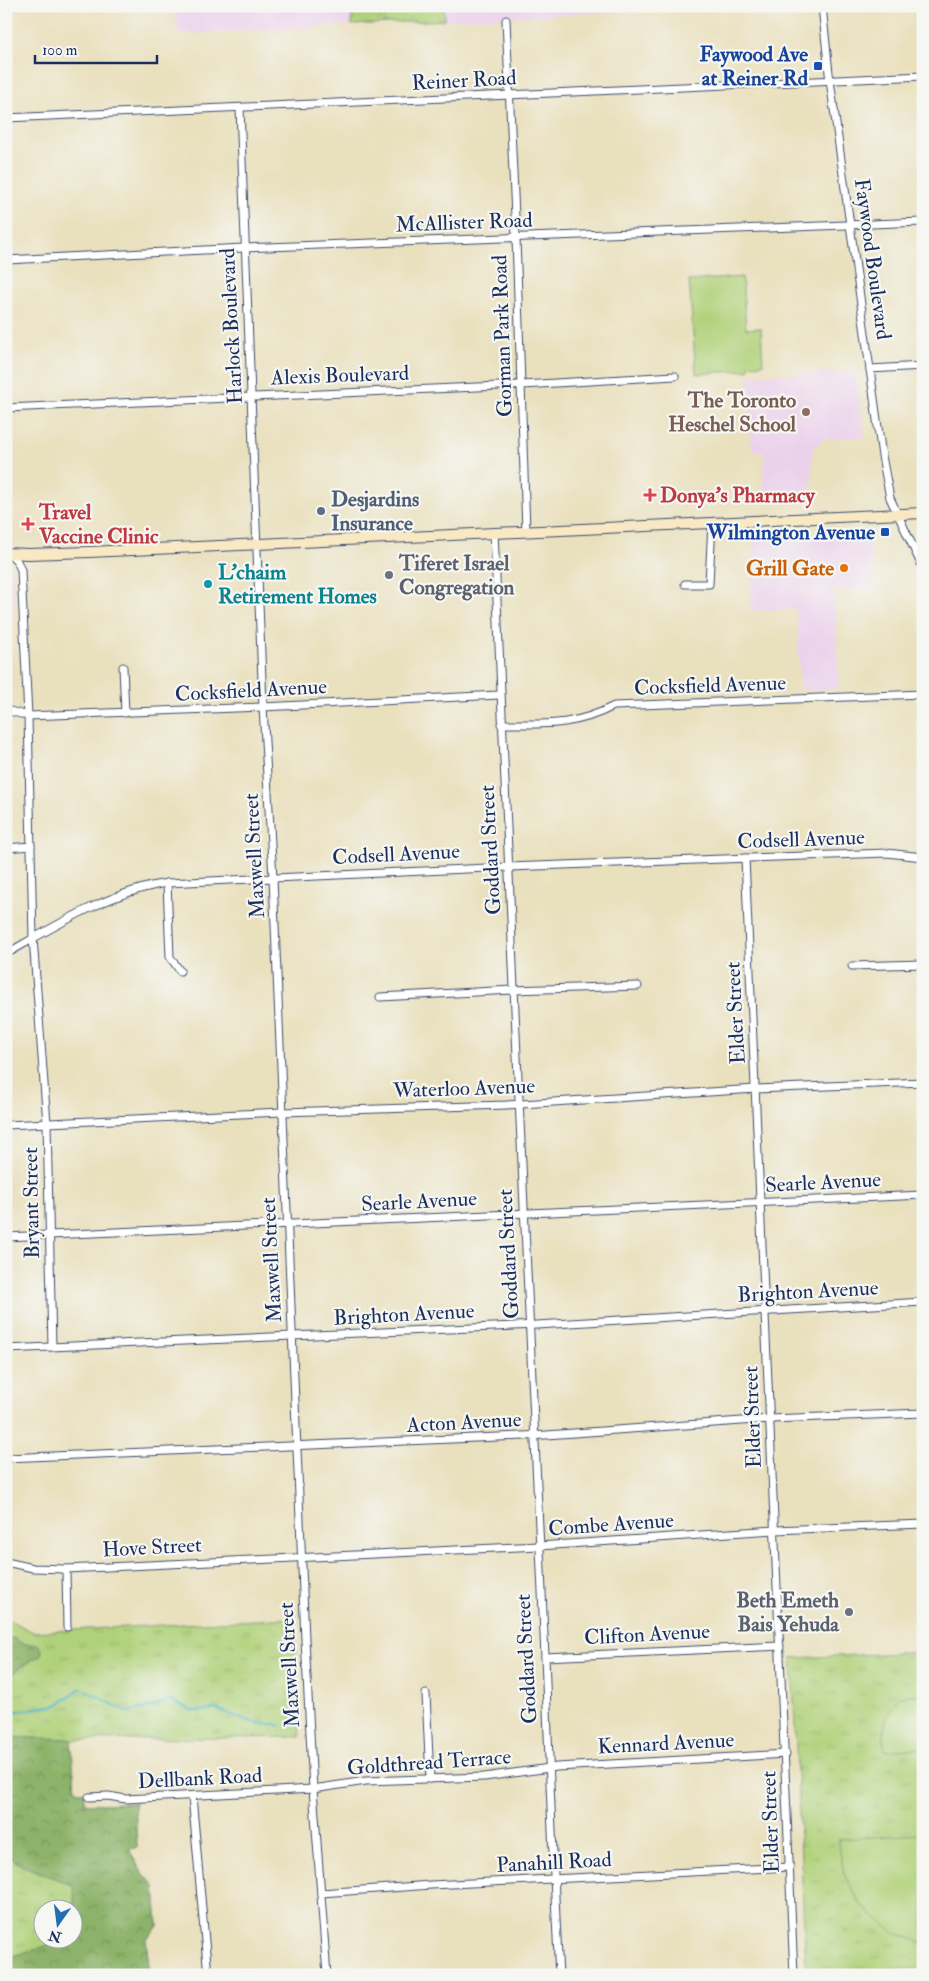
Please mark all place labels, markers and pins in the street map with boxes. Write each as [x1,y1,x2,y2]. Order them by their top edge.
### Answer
place label: Faywood Ave at Reiner Rd [699,41,809,92]
marker: Faywood Ave at Reiner Rd [812,60,824,72]
place label: The Toronto Heschel School [668,387,797,438]
marker: The Toronto Heschel School [800,406,812,418]
place label: Donya’s Pharmacy [660,482,815,509]
place label: Desjardins Insurance [331,486,419,537]
marker: Donya’s Pharmacy [644,489,656,501]
place label: Travel Vaccine Clinic [38,499,159,550]
marker: Desjardins Insurance [315,505,327,517]
marker: Travel Vaccine Clinic [21,517,35,531]
place label: Wilmington Avenue [706,519,875,546]
marker: Wilmington Avenue [879,526,891,538]
place label: Tiferet Israel Congregation [398,550,515,601]
place label: Grill Gate [746,555,834,582]
place label: L'chaim Retirement Homes [218,559,377,610]
marker: Grill Gate [838,562,850,574]
marker: Tiferet Israel Congregation [383,569,395,581]
marker: L'chaim Retirement Homes [202,578,214,590]
place label: Beth Emeth Bais Yehuda [736,1587,840,1638]
marker: Beth Emeth Bais Yehuda [843,1606,855,1618]

